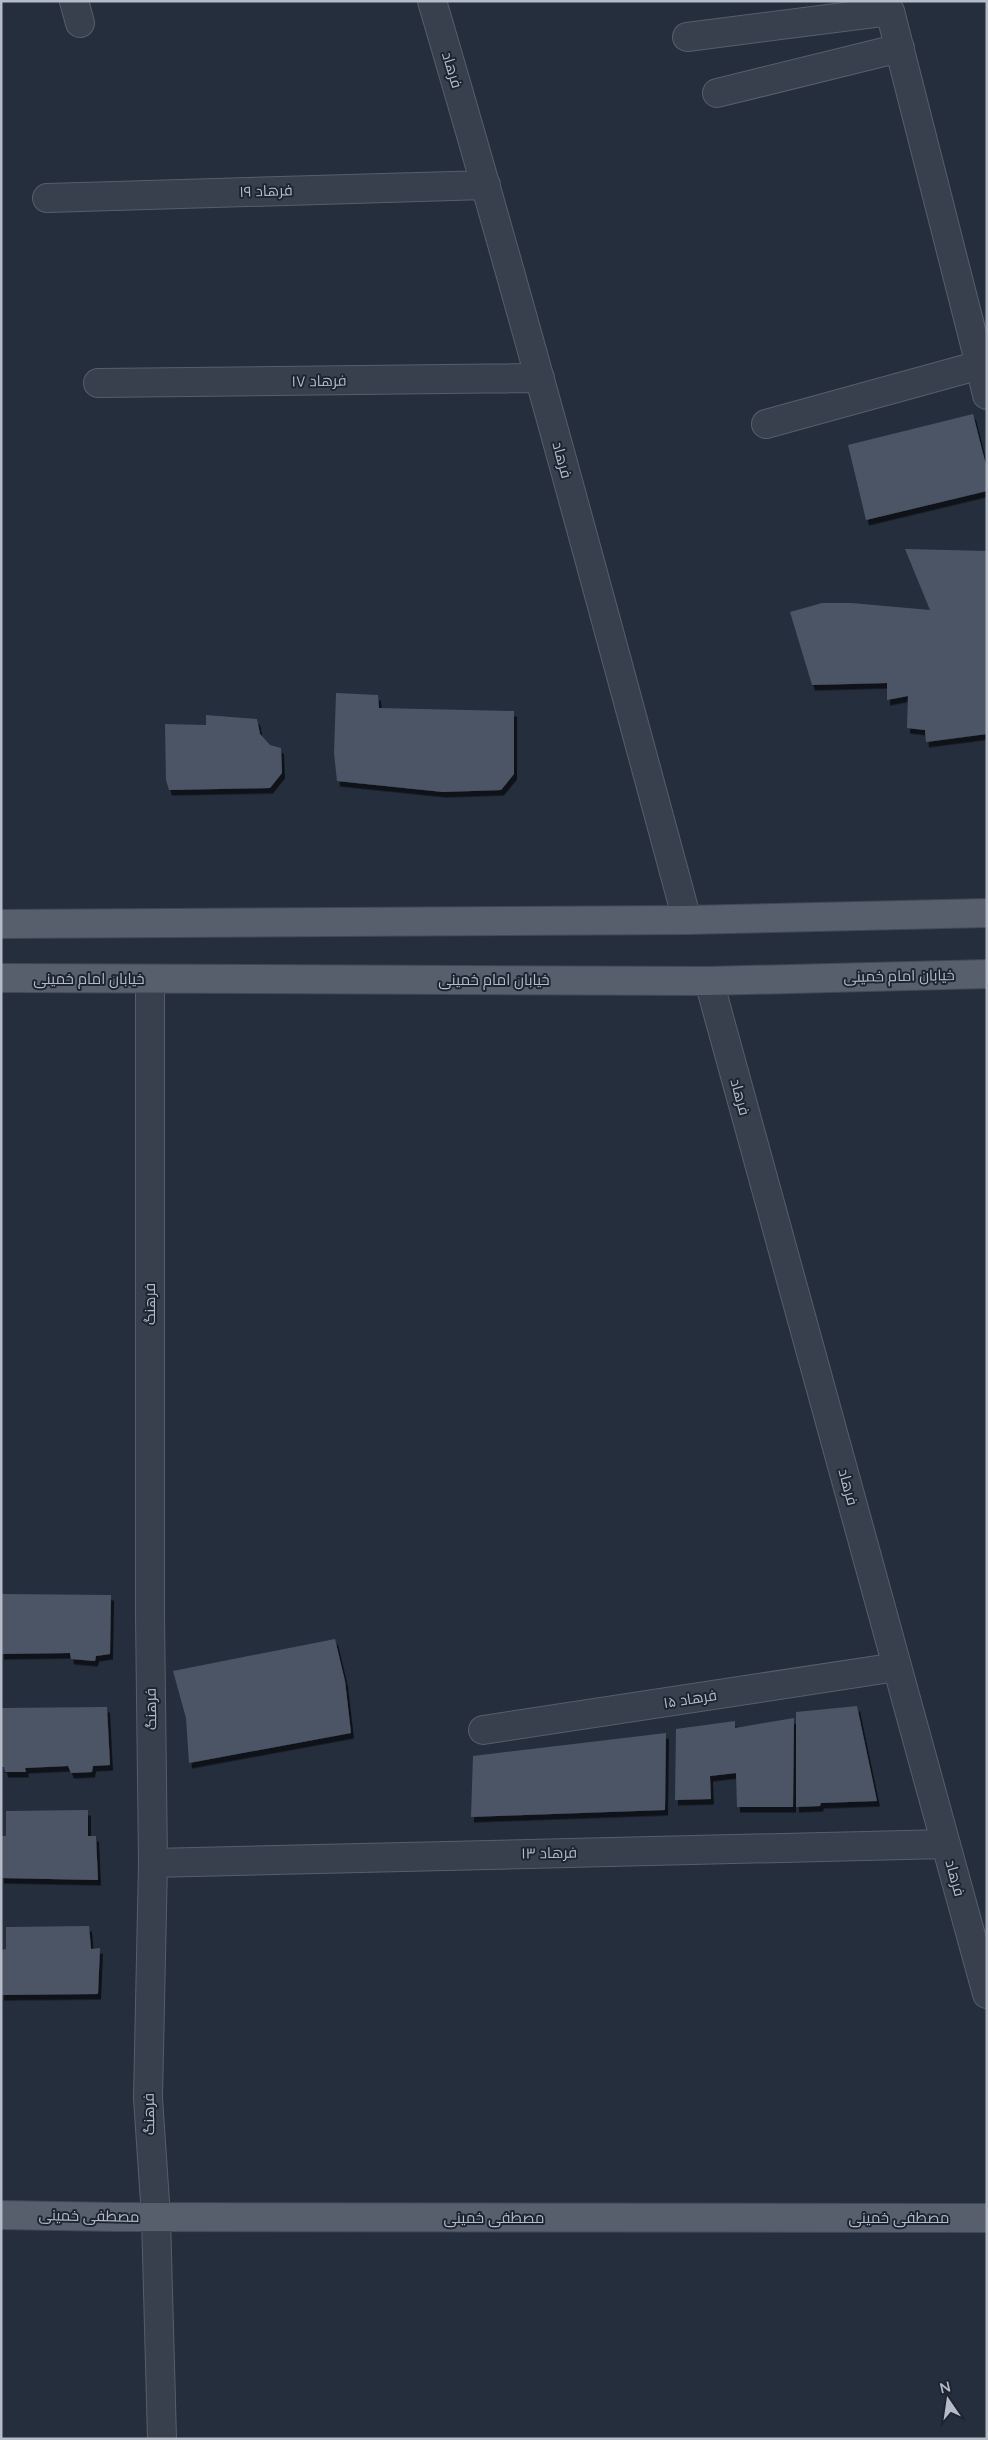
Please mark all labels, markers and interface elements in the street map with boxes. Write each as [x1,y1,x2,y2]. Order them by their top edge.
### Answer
street label: فرهاد [438,49,467,90]
street label: فرهاد ۱۹ [239,180,293,201]
street label: فرهاد ۱۷ [291,371,347,390]
street label: فرهاد [548,439,576,480]
street label: خیابان امام خمینی [843,965,955,987]
street label: خیابان امام خمینی [33,969,145,989]
street label: خیابان امام خمینی [438,970,550,990]
street label: فرهاد [726,1076,754,1117]
street label: فرهنگ [140,1283,159,1325]
street label: فرهاد [834,1466,862,1507]
street label: فرهاد ۱۵ [662,1685,718,1712]
street label: فرهنگ [141,1688,160,1730]
street label: فرهاد ۱۳ [521,1843,577,1862]
street label: فرهاد [941,1857,969,1898]
street label: فرهنگ [139,2093,158,2135]
street label: مصطفی خمینی [38,2205,140,2227]
street label: مصطفی خمینی [444,2208,544,2228]
street label: مصطفی خمینی [849,2208,949,2228]
north arrow [923,2375,973,2425]
text: N [938,2377,952,2396]

